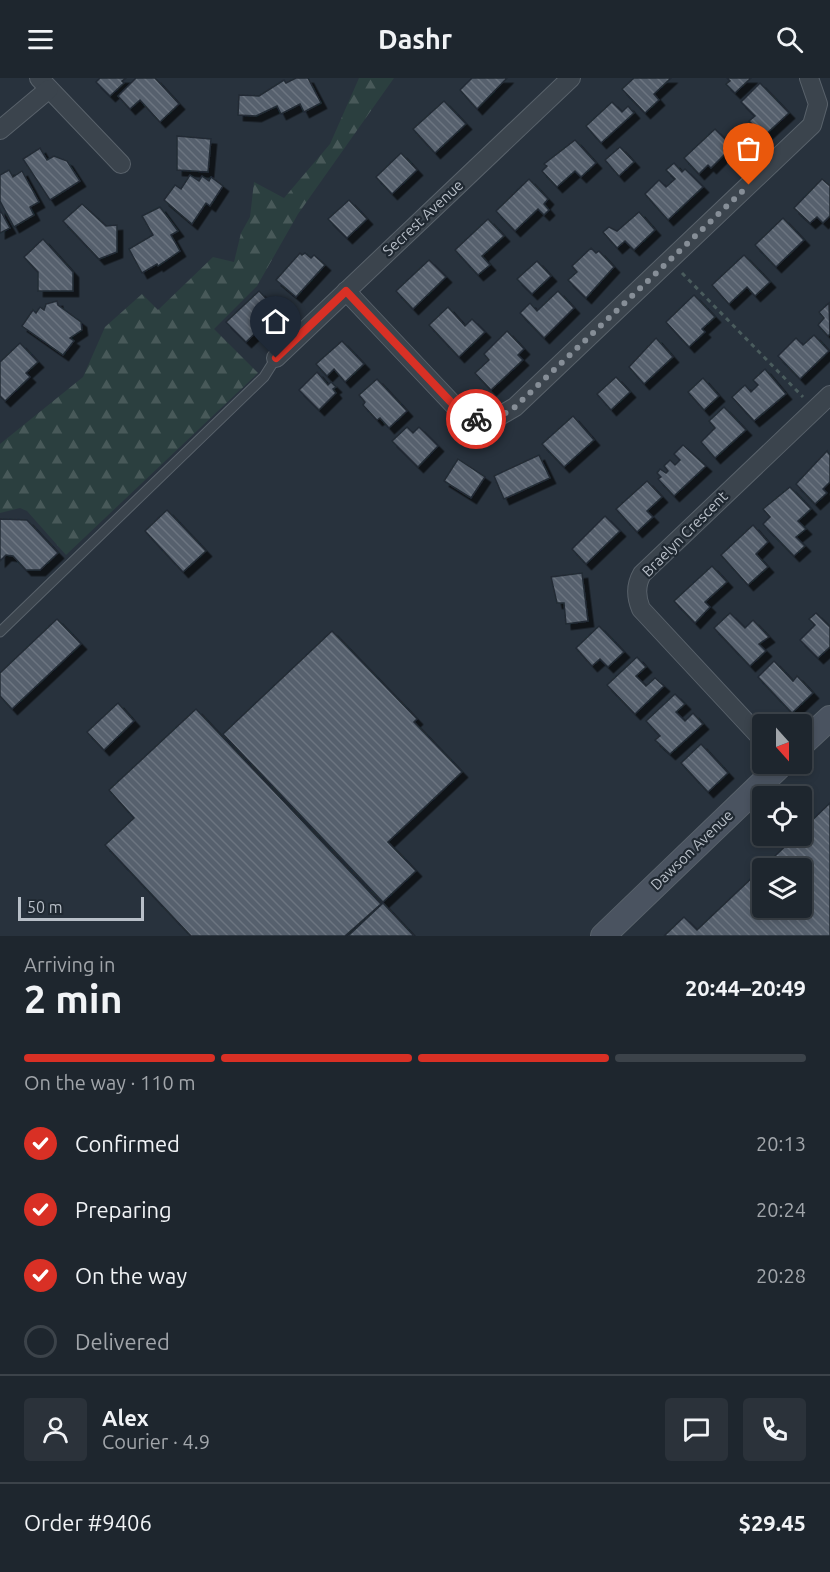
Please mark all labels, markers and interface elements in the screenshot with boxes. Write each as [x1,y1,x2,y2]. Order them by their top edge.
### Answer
icon: menu [24,23,57,56]
icon: search [773,23,806,56]
text: Dashr [378,24,452,54]
pin [723,123,774,185]
icon: bag [732,132,765,165]
street label: Secrest Avenue [379,176,466,259]
pin [250,296,301,358]
icon: home [259,305,292,338]
courier [446,389,506,449]
icon: bike [460,403,493,436]
street label: Braelyn Crescent [638,487,731,580]
north arrow [752,714,812,774]
map controls [752,714,812,918]
button: locate [752,786,812,846]
street label: Dawson Avenue [647,806,736,893]
button: layers [752,858,812,918]
scale bar [18,894,144,922]
text: 50 m [27,898,63,916]
text: Arriving in [24,953,115,976]
text: 20:44–20:49 [685,975,806,1000]
text: 2 min [24,977,123,1020]
text: On the way · 110 m [24,1071,196,1094]
icon: check [24,1127,57,1160]
text: Confirmed [75,1131,180,1156]
text: 20:13 [756,1132,806,1155]
icon: check [24,1193,57,1226]
text: Preparing [75,1197,172,1222]
text: 20:24 [756,1198,806,1221]
icon: check [24,1259,57,1292]
text: On the way [75,1263,187,1288]
text: 20:28 [756,1264,806,1287]
text: Delivered [75,1329,170,1354]
button: person [24,1398,87,1461]
button: chat [665,1398,728,1461]
button: phone [743,1398,806,1461]
text: Alex [102,1405,149,1430]
text: Courier · 4.9 [102,1430,210,1453]
text: Order #9406 [24,1510,152,1535]
text: $29.45 [739,1510,806,1535]

